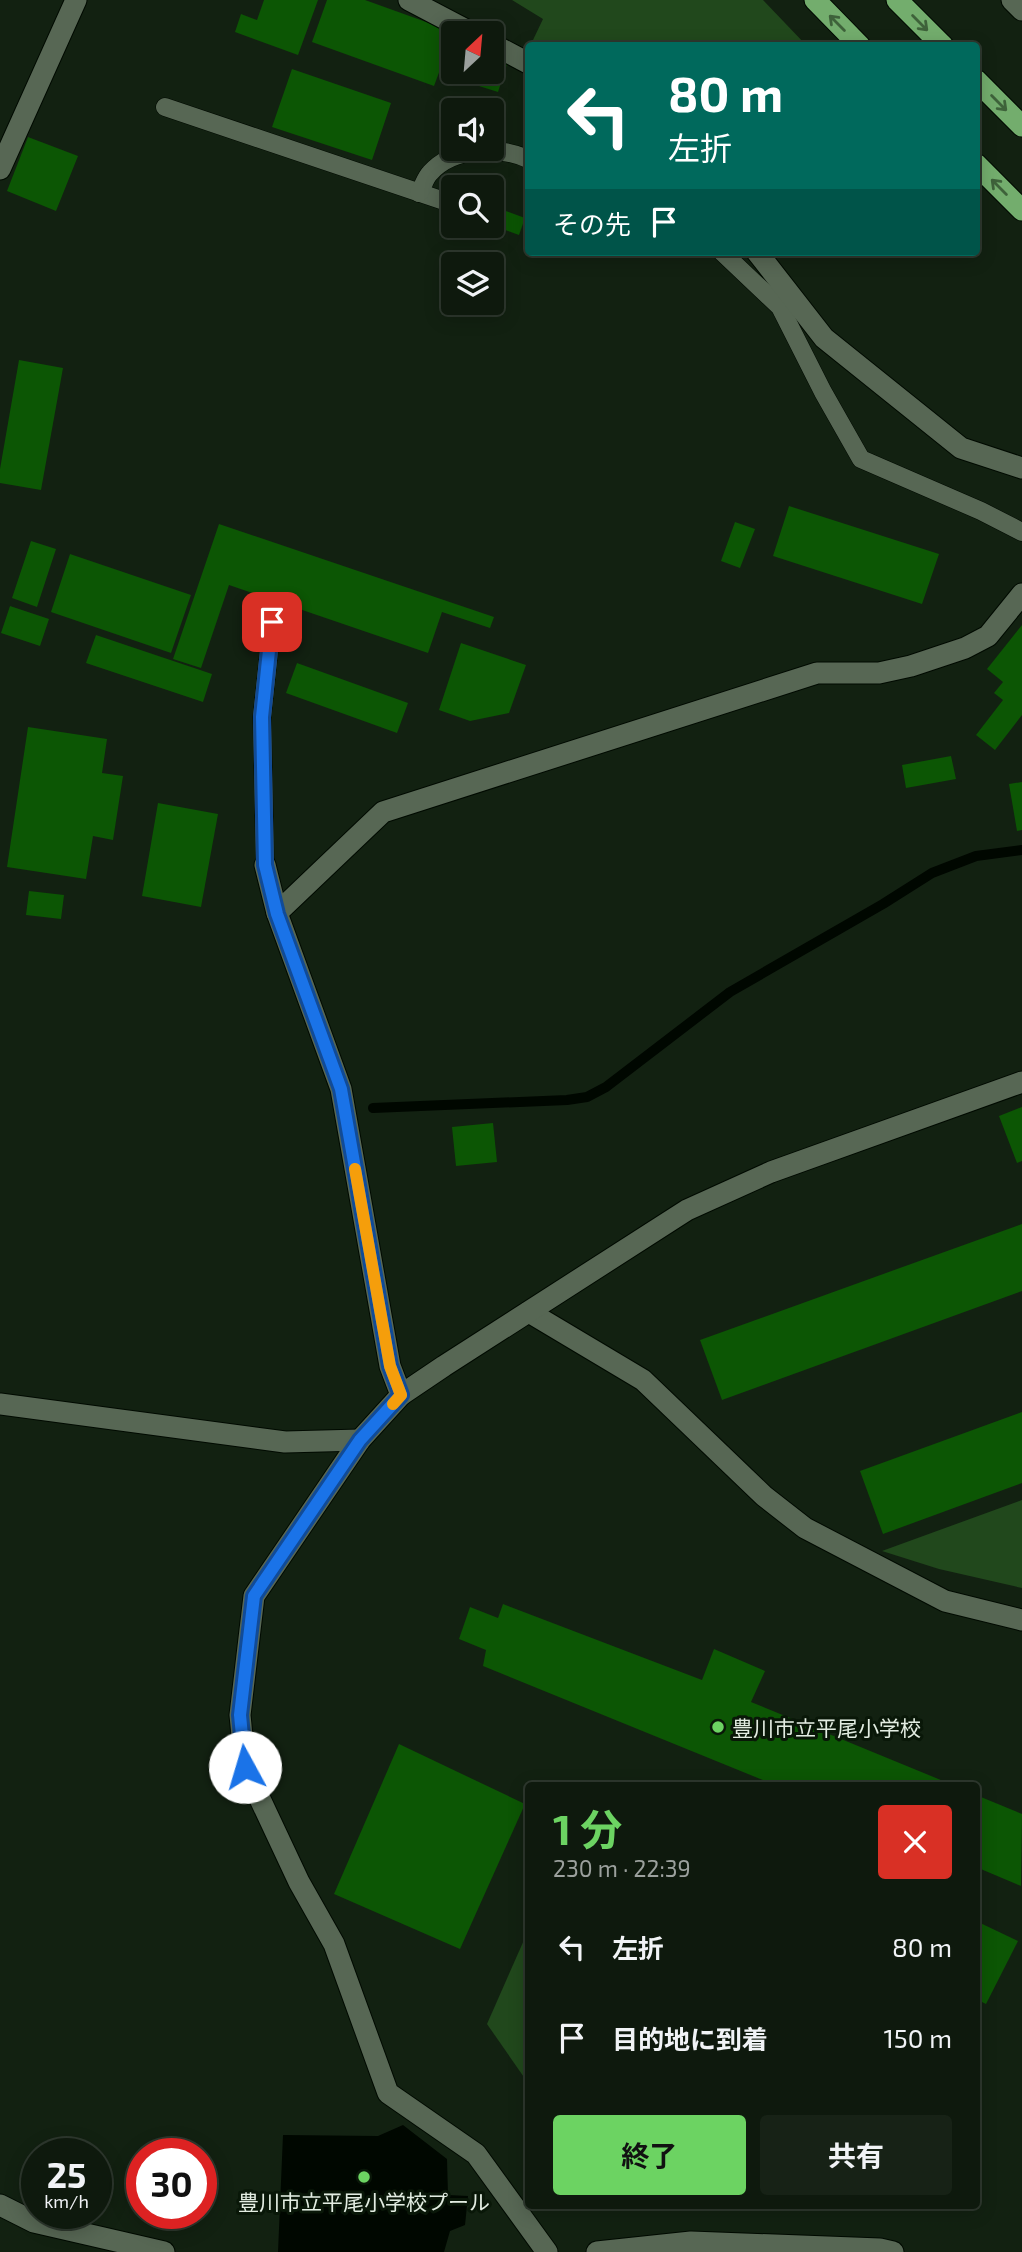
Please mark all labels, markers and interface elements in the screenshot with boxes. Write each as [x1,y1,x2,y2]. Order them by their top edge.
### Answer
one-way arrow [829,14,846,31]
one-way arrow [911,14,928,31]
north arrow [441,21,504,84]
map controls [441,21,504,315]
text: 80 m [668,63,783,122]
icon: left [553,70,644,161]
one-way arrow [991,94,1008,111]
button: sound [441,98,504,161]
text: 左折 [668,128,732,166]
button: search [441,175,504,238]
one-way arrow [991,178,1008,195]
icon: arrive [645,203,683,241]
text: その先 [553,208,631,239]
button: layers [441,252,504,315]
pin [242,592,302,652]
icon: arrive [253,603,291,641]
place label: 豊川市立平尾小学校 [732,1715,921,1740]
marker: 豊川市立平尾小学校 [710,1719,726,1735]
position arrow [208,1730,282,1804]
text: 1 分 [553,1803,622,1853]
button: close [878,1805,952,1879]
text: 230 m · 22:39 [553,1854,691,1882]
icon: left [553,1928,591,1966]
text: 80 m [892,1931,952,1962]
text: 左折 [612,1932,664,1963]
icon: arrive [553,2019,591,2057]
text: 150 m [883,2022,952,2053]
text: 目的地に到着 [612,2023,768,2054]
button: 終了 [553,2115,746,2195]
button: 共有 [760,2115,952,2195]
speed limit sign: 30 [126,2138,217,2229]
text: 25 [47,2153,86,2195]
marker: 豊川市立平尾小学校プール [356,2169,372,2185]
place label: 豊川市立平尾小学校プール [238,2189,490,2214]
text: km/h [44,2190,89,2212]

